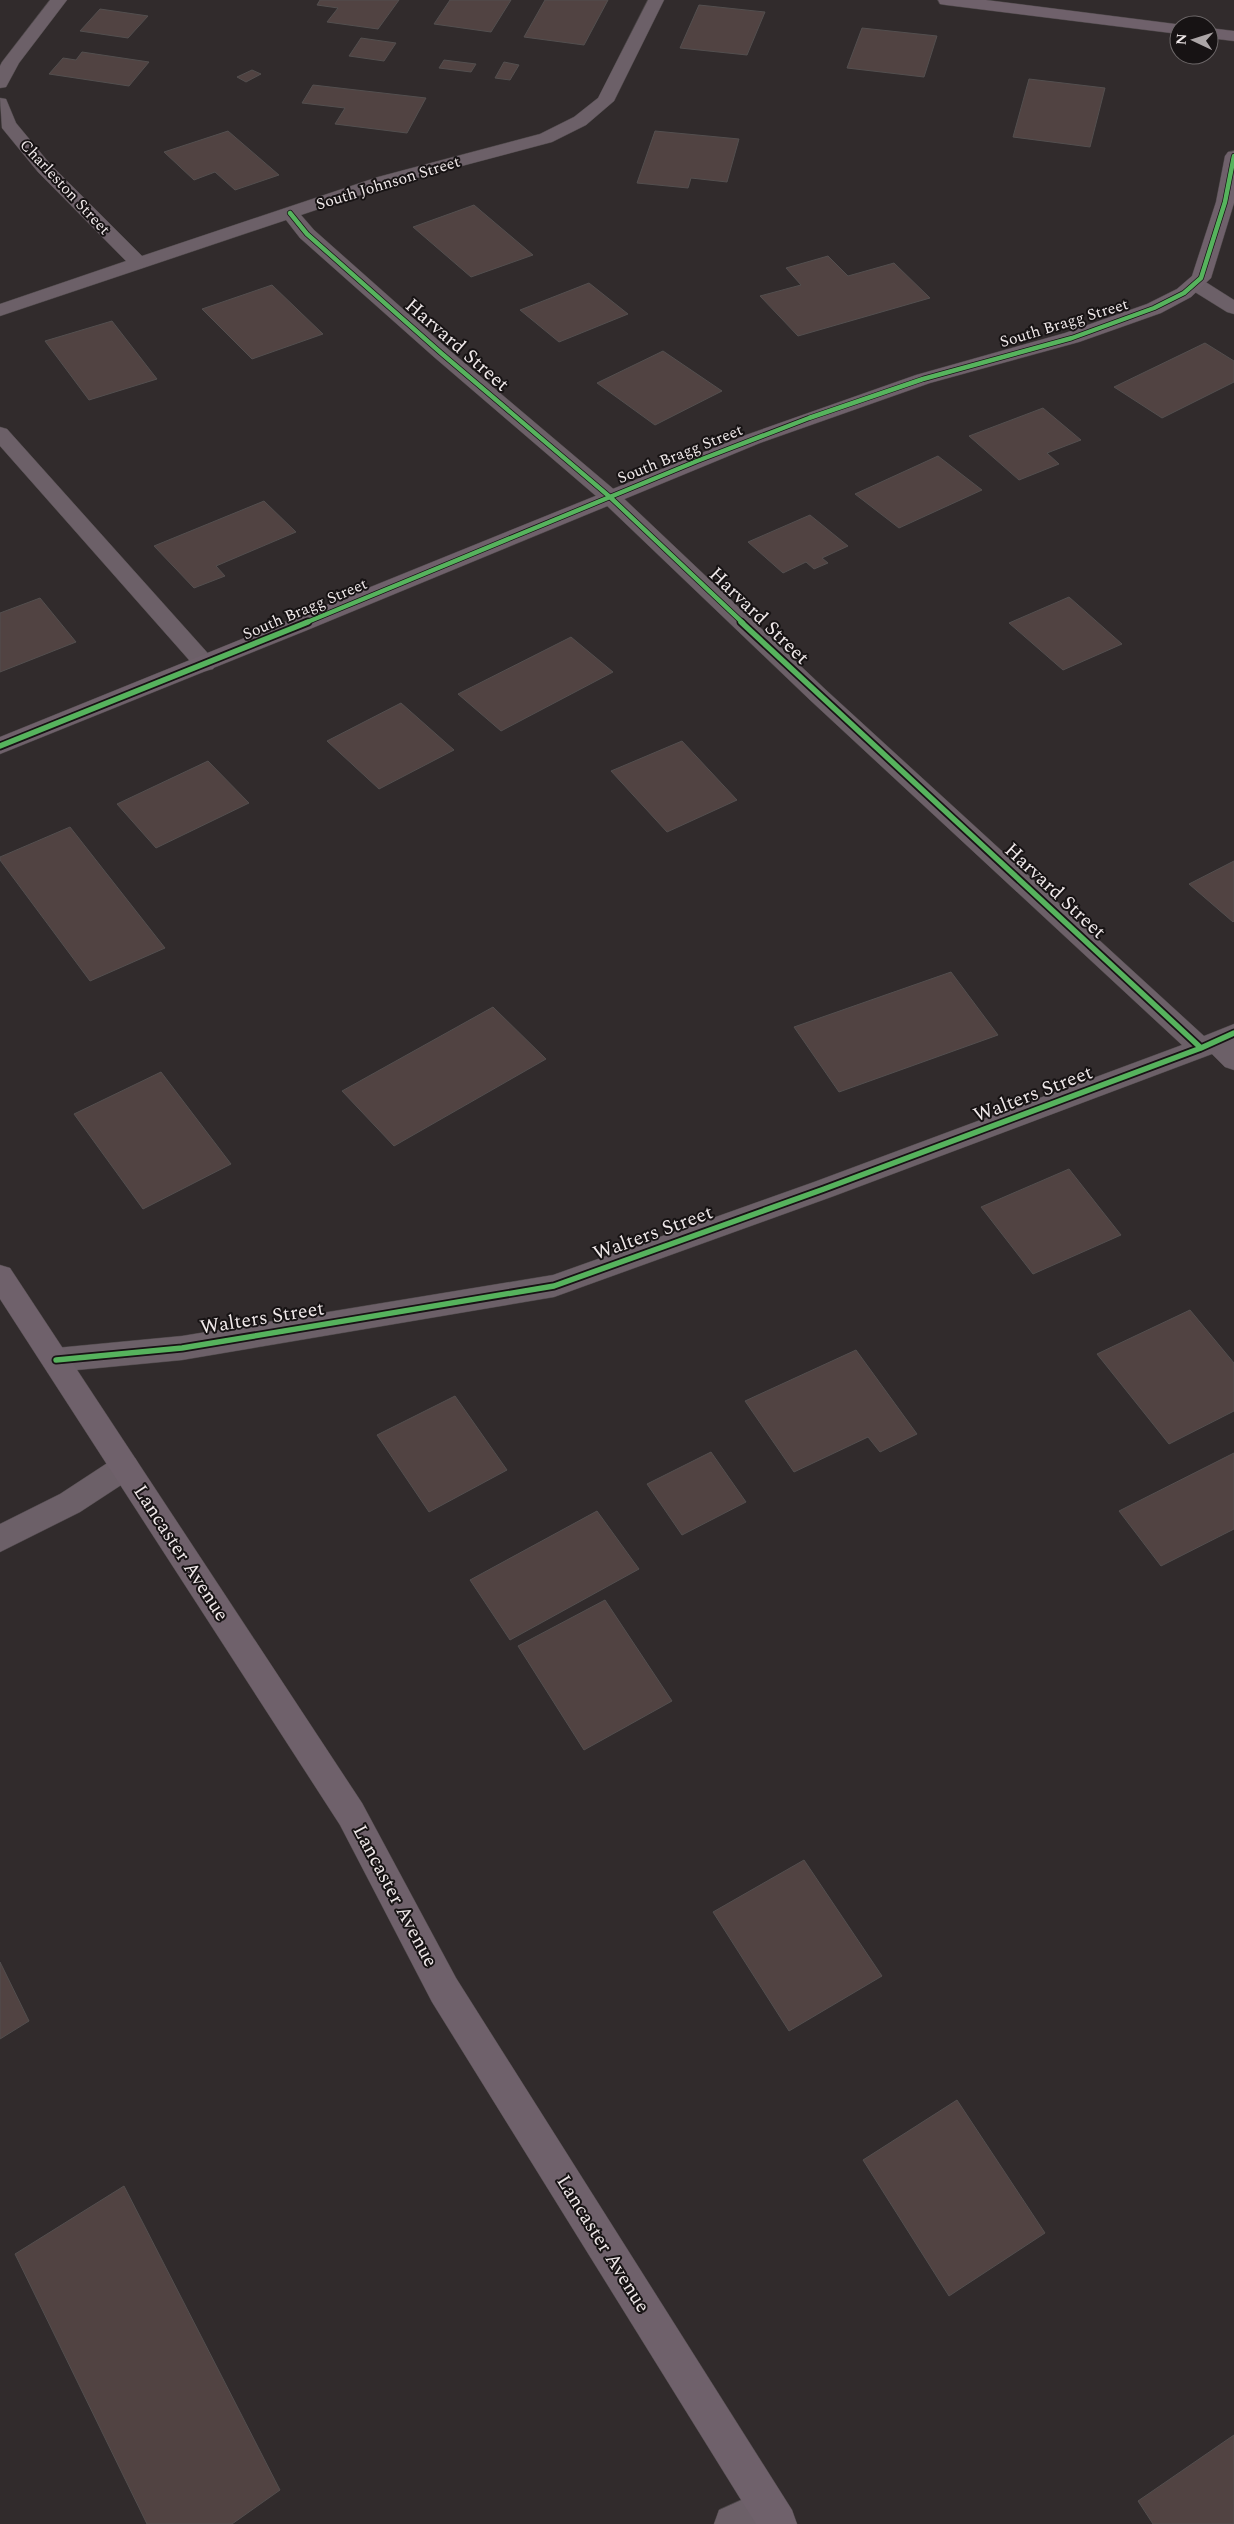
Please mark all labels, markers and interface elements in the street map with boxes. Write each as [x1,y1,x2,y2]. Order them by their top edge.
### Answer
north arrow [1169,15,1219,65]
text: N [1171,33,1192,46]
street label: Charleston Street [14,134,116,241]
street label: South Johnson Street [313,150,463,216]
street label: Harvard Street [398,291,516,399]
street label: South Bragg Street [997,292,1132,354]
street label: South Bragg Street [614,418,747,490]
street label: Harvard Street [702,560,816,672]
street label: South Bragg Street [239,572,371,646]
street label: Harvard Street [997,836,1113,946]
street label: Walters Street [969,1057,1097,1131]
street label: Walters Street [589,1197,717,1269]
street label: Walters Street [198,1293,326,1343]
street label: Lancaster Avenue [126,1479,236,1627]
street label: Lancaster Avenue [345,1819,445,1973]
street label: Lancaster Avenue [549,2169,657,2319]

